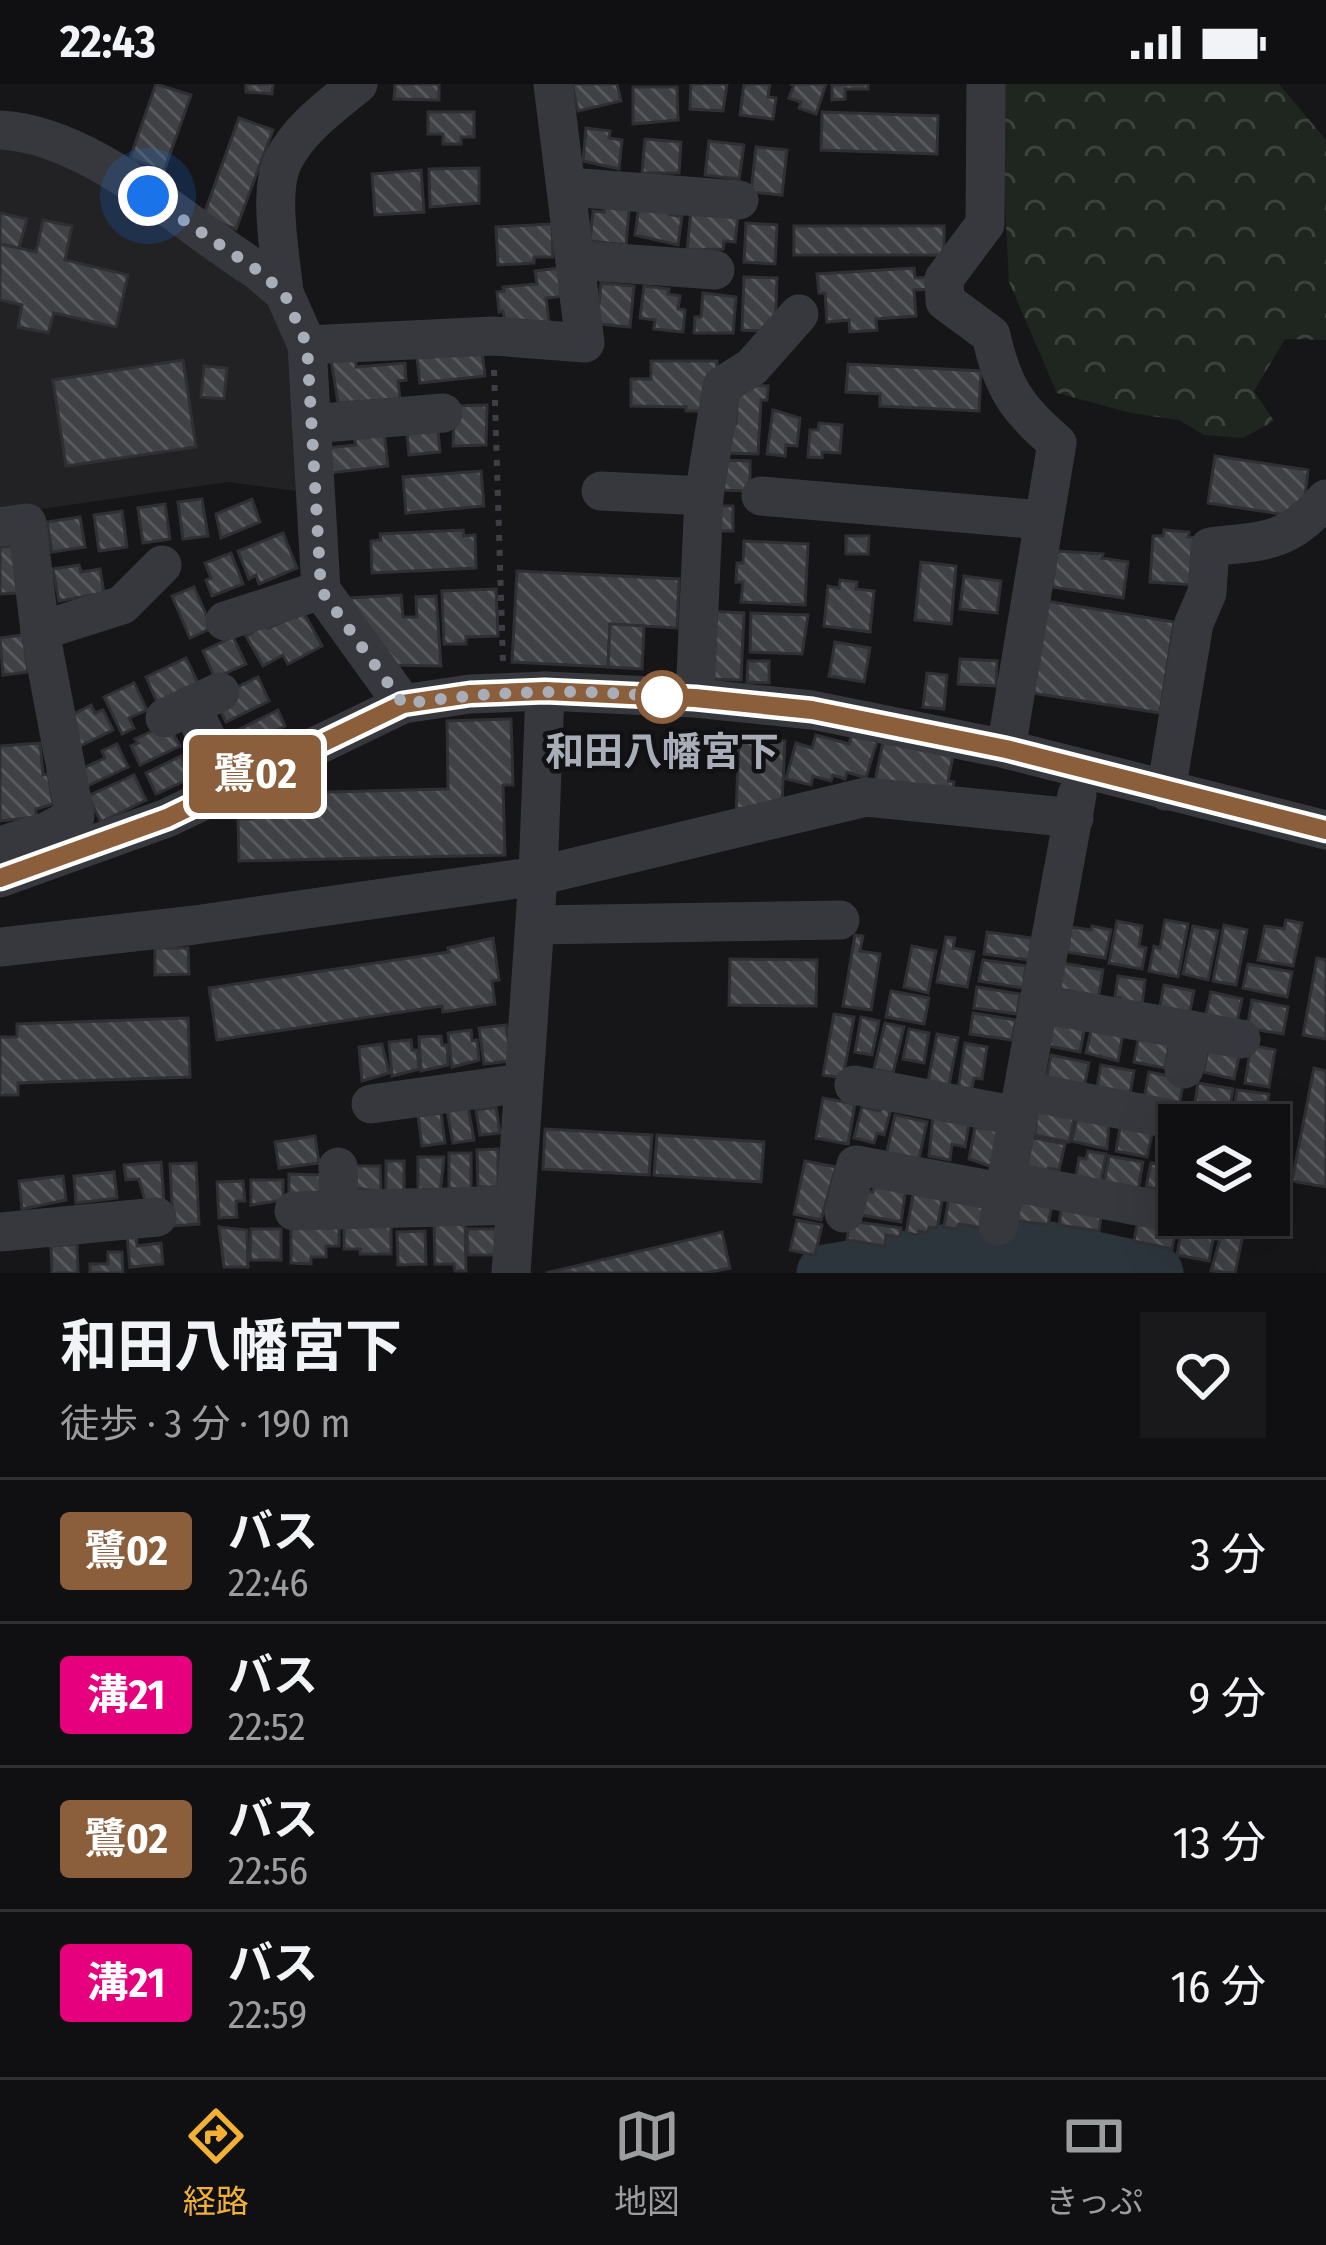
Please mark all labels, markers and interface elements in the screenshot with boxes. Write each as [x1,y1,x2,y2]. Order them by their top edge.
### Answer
text: 22:43 [60,15,156,69]
your location [118,166,178,226]
marker: 和田八幡宮下 [637,672,687,722]
place label: 和田八幡宮下 [545,729,779,775]
line badge: 鷺02 [186,735,324,813]
text: 鷺02 [213,749,297,799]
map controls [1158,1104,1290,1236]
button: layers [1158,1104,1290,1236]
button: heart [1140,1312,1266,1438]
text: 和田八幡宮下 [60,1313,402,1381]
text: 徒歩 · 3 分 · 190 m [60,1401,351,1447]
text: バス [228,1505,318,1559]
text: 鷺02 [84,1526,168,1576]
text: 3 分 [1190,1528,1266,1582]
text: 22:46 [228,1560,309,1606]
text: バス [228,1649,318,1703]
text: 溝21 [87,1670,165,1720]
text: 9 分 [1189,1672,1266,1726]
text: 22:52 [228,1704,306,1750]
text: バス [228,1793,318,1847]
text: 鷺02 [84,1814,168,1864]
text: 13 分 [1173,1816,1266,1870]
text: 22:56 [228,1848,308,1894]
text: バス [228,1937,318,1991]
text: 溝21 [87,1958,165,2008]
text: 16 分 [1171,1960,1266,2014]
text: 22:59 [228,1992,307,2038]
tab: 経路 [183,2103,249,2223]
tab: 地図 [614,2103,680,2223]
tab: きっぷ [1046,2103,1143,2223]

